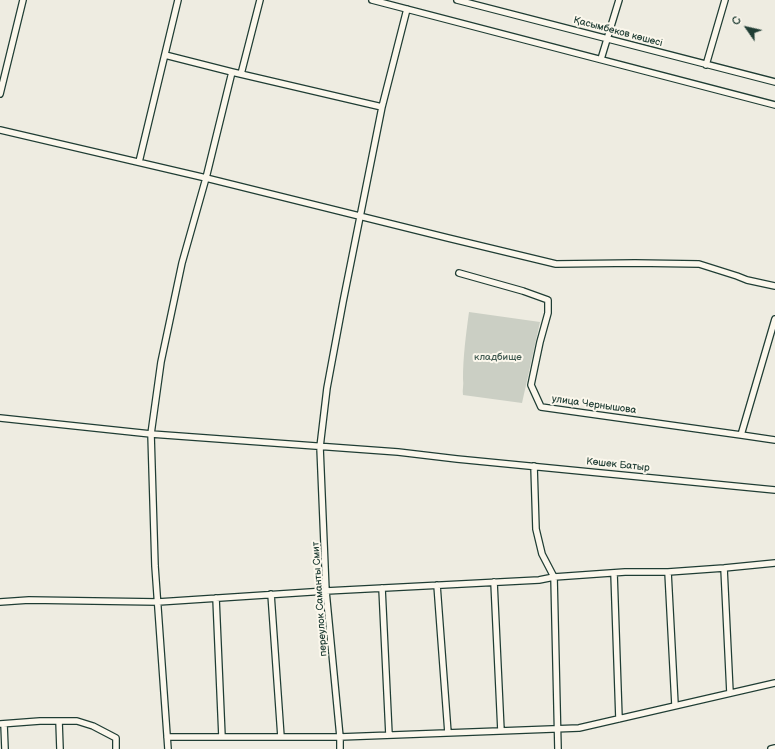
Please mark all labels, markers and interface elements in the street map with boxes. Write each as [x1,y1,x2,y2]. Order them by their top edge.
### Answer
north arrow [727,8,767,48]
street label: Қасымбеков көшесі [572,14,664,50]
text: С [729,14,744,28]
park label: кладбище [474,351,522,363]
street label: улица Чернышова [551,393,637,417]
street label: Көшек Батыр [586,456,650,474]
street label: переулок Саманты Смит [310,541,330,657]

